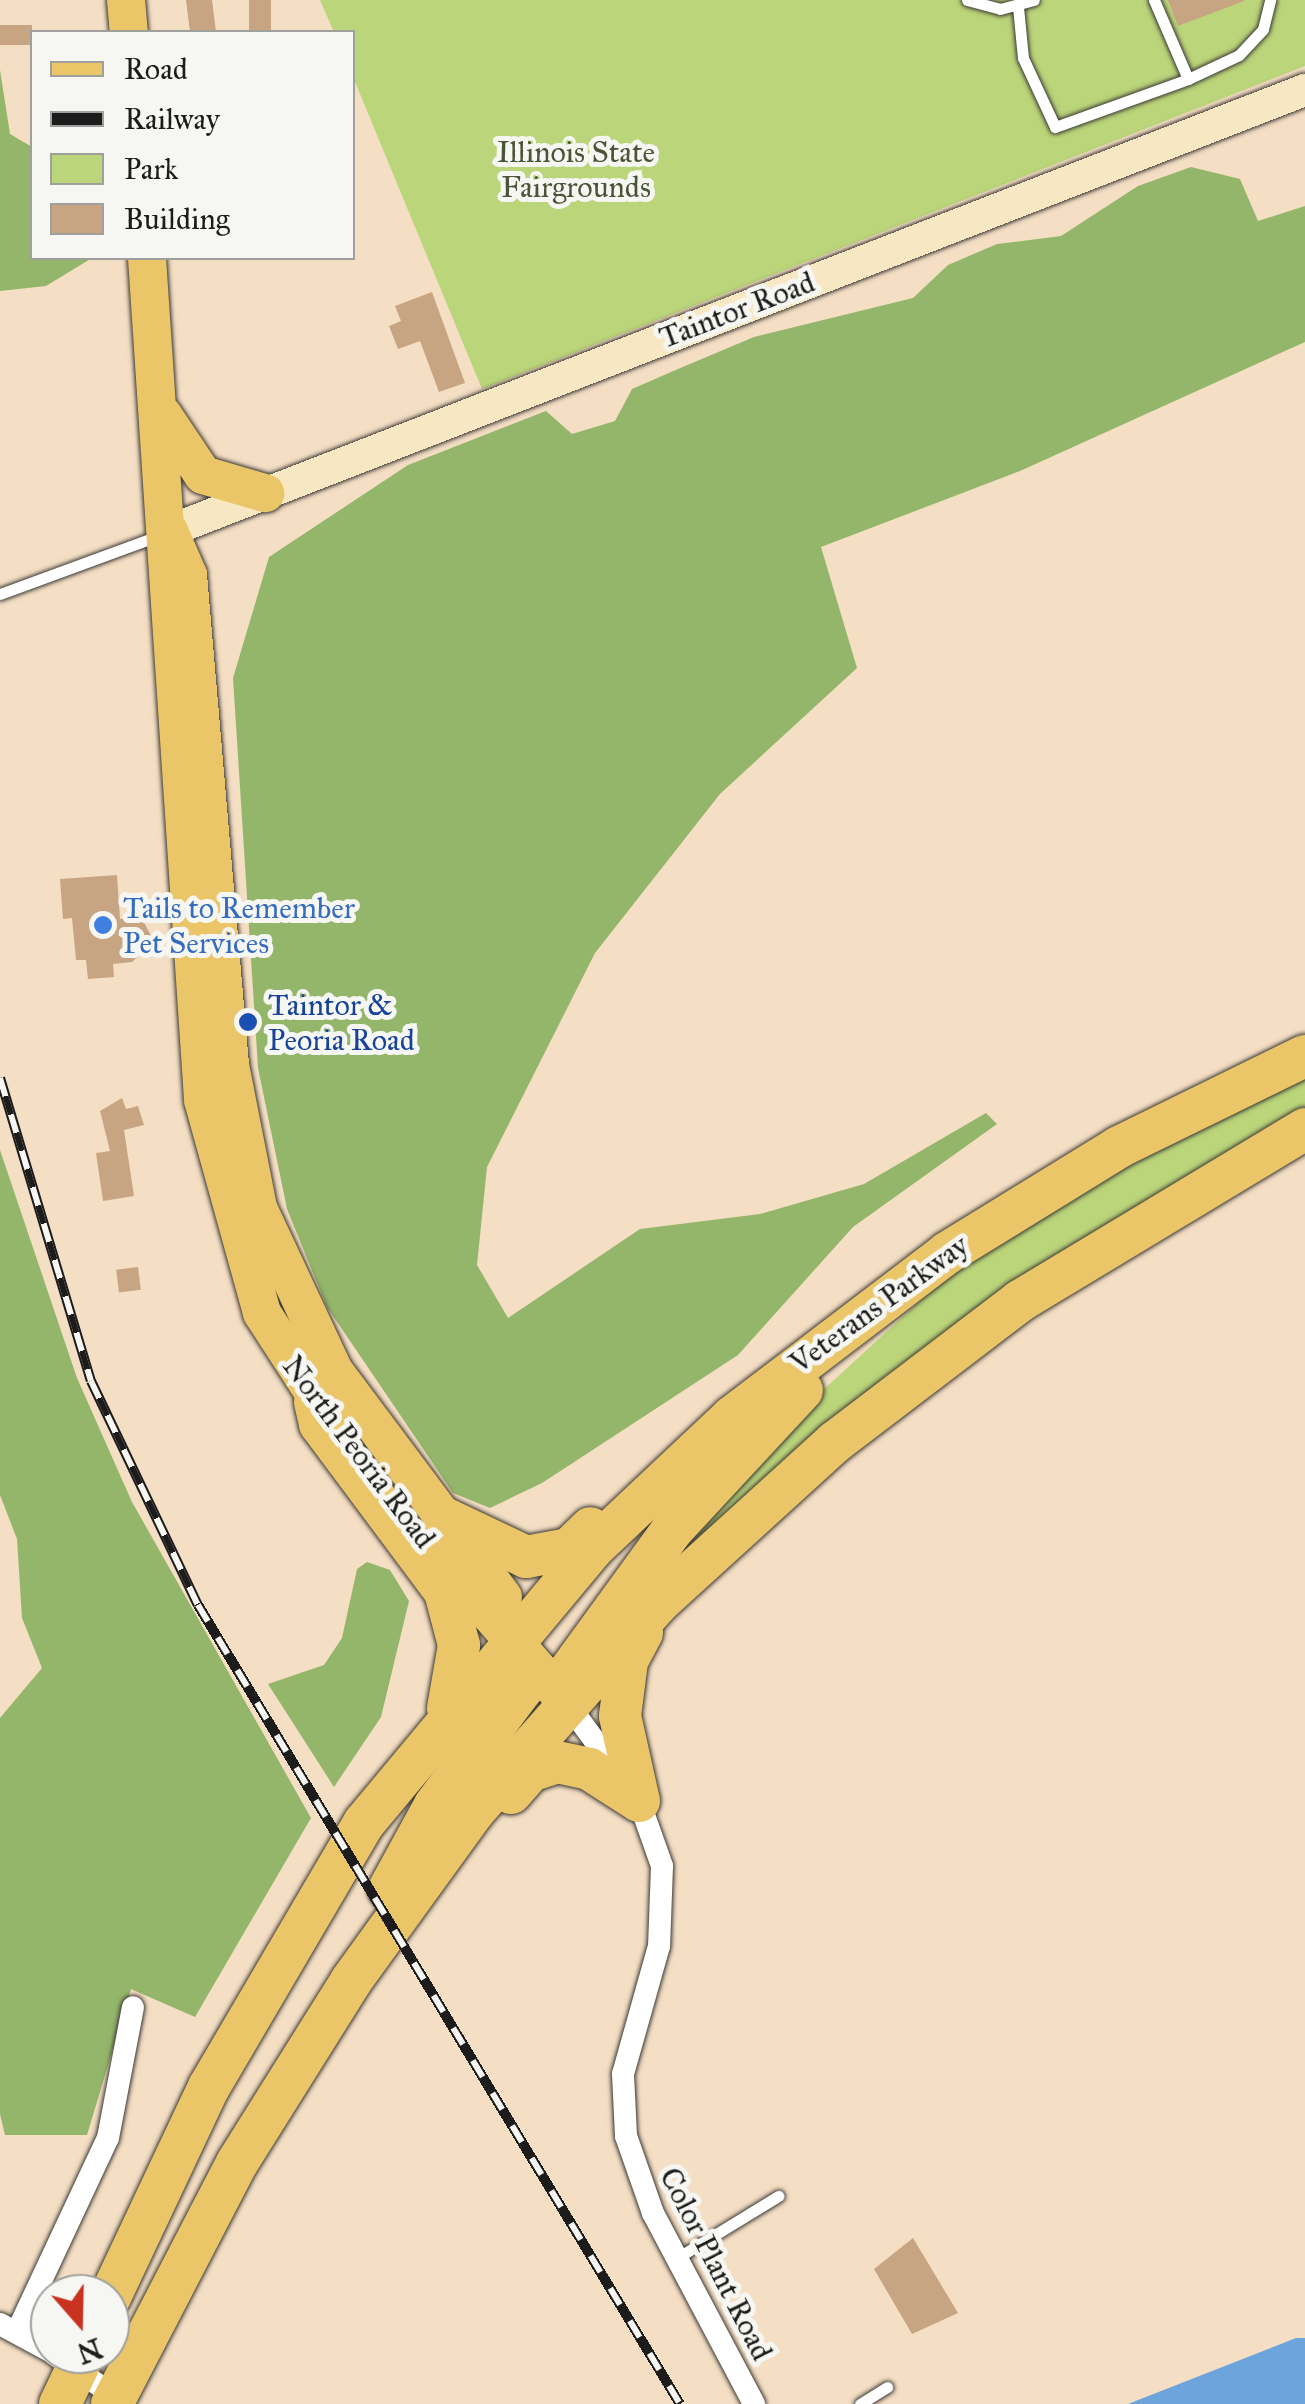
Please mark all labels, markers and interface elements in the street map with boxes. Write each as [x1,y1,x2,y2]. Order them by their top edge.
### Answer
legend [30,30,355,260]
text: Road [124,51,188,87]
text: Railway [124,101,220,137]
park label: Illinois State Fairgrounds [497,134,655,204]
text: Park [124,151,178,187]
text: Building [124,201,230,237]
street label: Taintor Road [654,264,820,356]
place label: Tails to Remember Pet Services [123,890,355,960]
marker: Tails to Remember Pet Services [92,914,114,936]
place label: Taintor & Peoria Road [268,987,415,1058]
marker: Taintor & Peoria Road [237,1011,259,1033]
street label: Veterans Parkway [783,1227,975,1381]
street label: North Peoria Road [275,1349,443,1555]
street label: Color Plant Road [652,2162,780,2366]
north arrow [30,2274,130,2374]
text: N [73,2330,107,2371]

